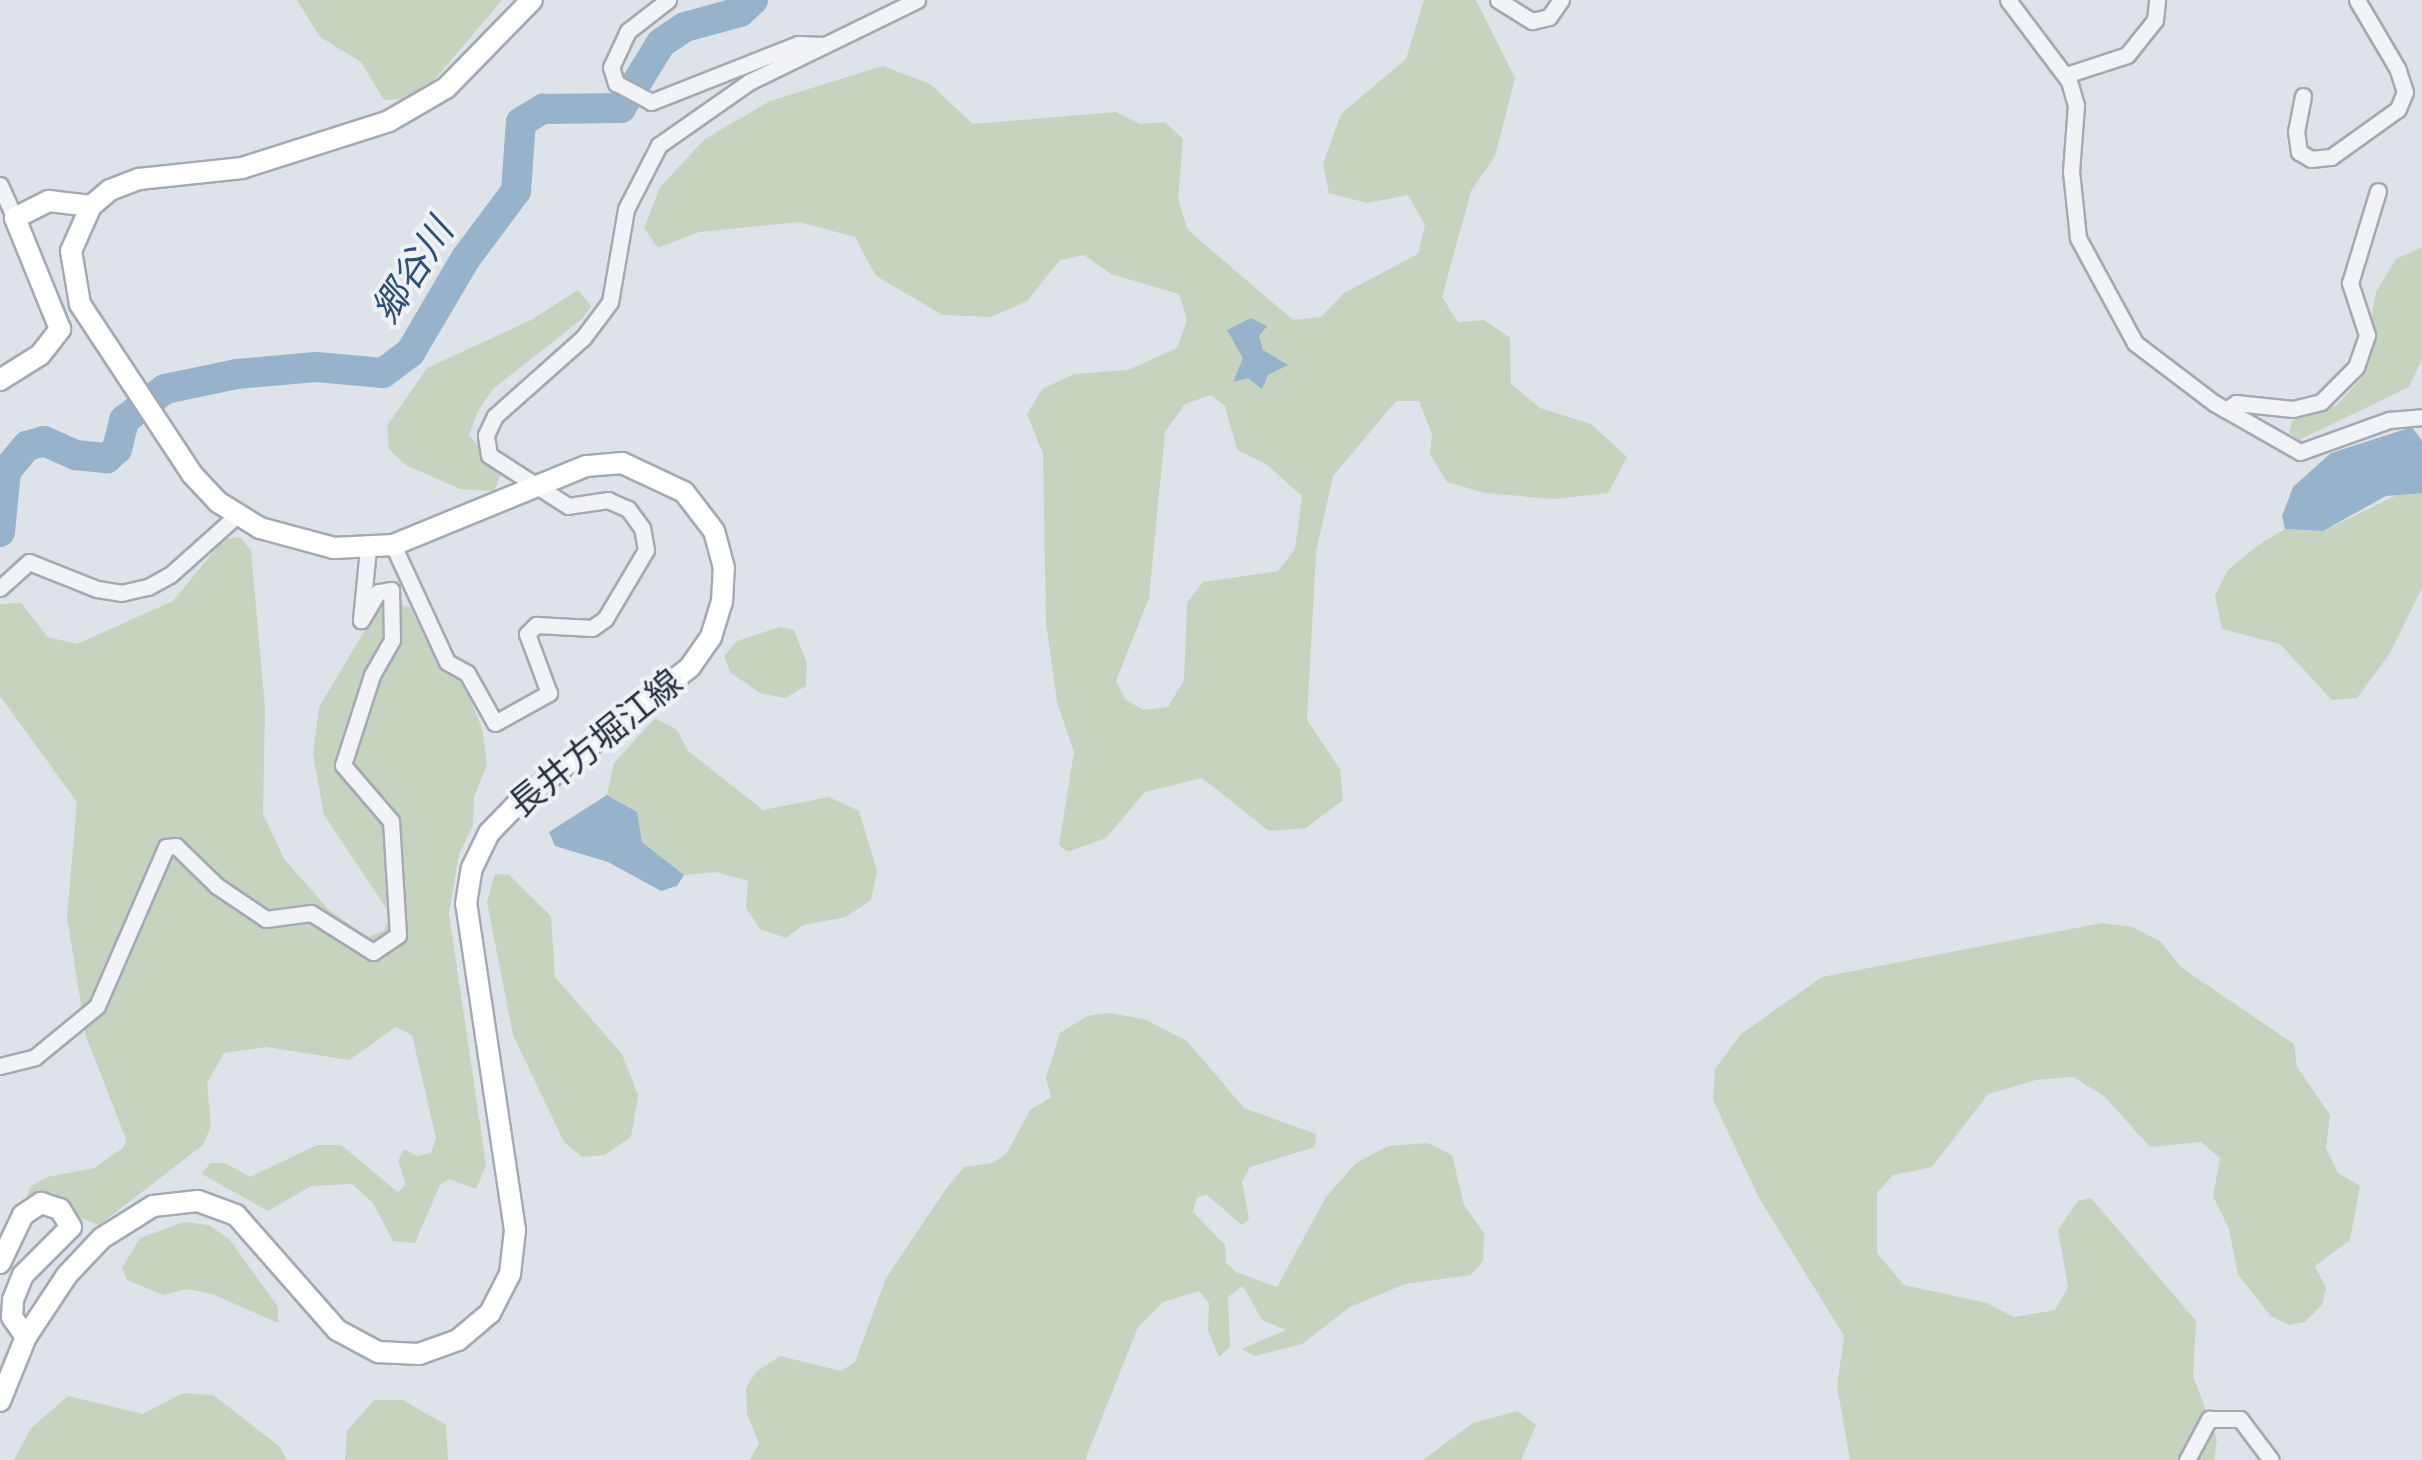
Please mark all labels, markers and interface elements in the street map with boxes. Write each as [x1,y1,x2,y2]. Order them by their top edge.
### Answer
water label: 郷谷川 [363,211,463,331]
street label: 長井方堀江線 [501,662,691,826]

